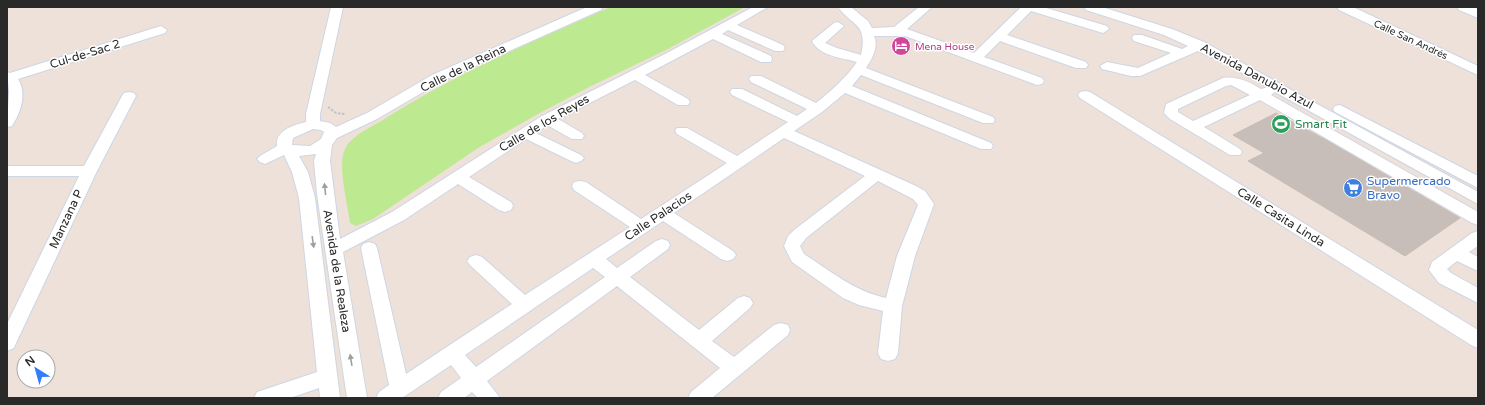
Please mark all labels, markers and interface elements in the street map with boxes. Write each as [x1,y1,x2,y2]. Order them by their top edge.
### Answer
street label: Calle San Andrés [1372,18,1450,62]
hotel icon: Mena House [890,35,912,57]
street label: Cul-de-Sac 2 [48,37,122,71]
street label: Avenida Danubio Azul [1198,40,1316,112]
street label: Calle de la Reina [418,41,508,95]
place label: Mena House [915,41,975,53]
street label: Calle de los Reyes [496,91,592,155]
sports icon: Smart Fit [1270,113,1292,135]
place label: Smart Fit [1295,117,1348,131]
place label: Supermercado Bravo [1367,174,1451,202]
supermarket icon: Supermercado Bravo [1342,177,1364,199]
one-way arrow [322,183,328,196]
street label: Calle Casita Linda [1235,184,1327,250]
street label: Manzana P [46,187,86,251]
street label: Calle Palacios [622,188,694,244]
street label: Avenida de la Realeza [320,209,354,333]
one-way arrow [310,236,316,248]
north arrow [16,349,56,389]
one-way arrow [348,353,354,366]
text: N [23,354,38,369]

